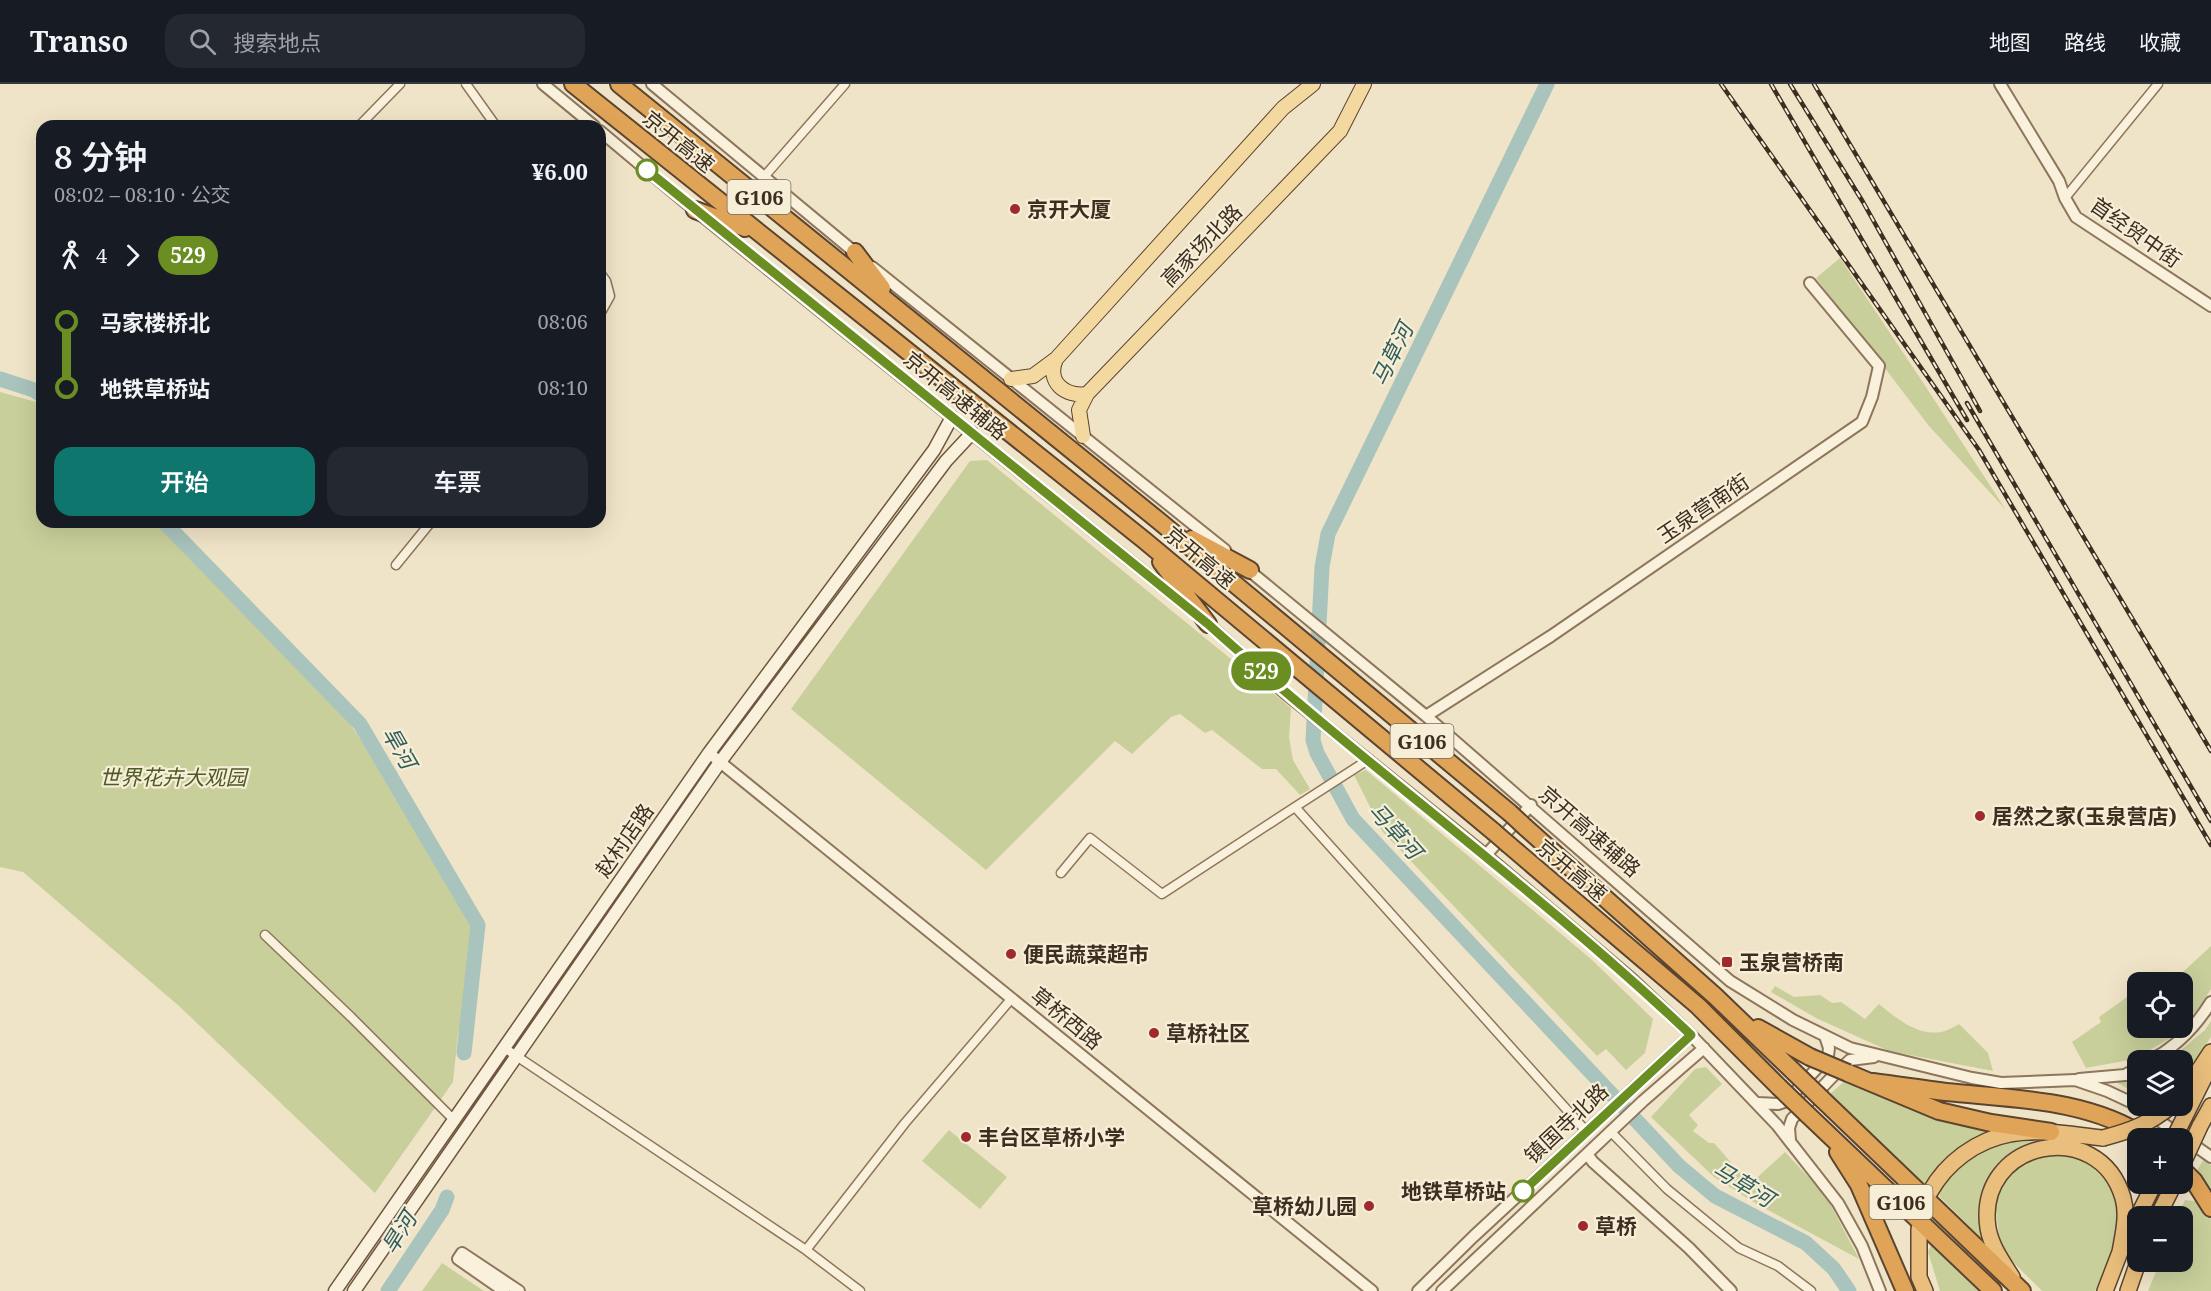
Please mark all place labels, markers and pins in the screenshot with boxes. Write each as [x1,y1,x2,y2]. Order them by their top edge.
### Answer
unlabelled marker [636,159,658,181]
place label: 京开大厦 [1027,195,1111,223]
marker: 京开大厦 [1008,202,1022,216]
place label: 居然之家(玉泉营店) [1992,802,2177,830]
marker: 居然之家(玉泉营店) [1973,809,1987,823]
place label: 便民蔬菜超市 [1023,940,1149,968]
marker: 便民蔬菜超市 [1004,947,1018,961]
place label: 玉泉营桥南 [1739,948,1844,976]
marker: 玉泉营桥南 [1720,955,1734,969]
place label: 草桥社区 [1166,1019,1250,1047]
marker: 草桥社区 [1147,1026,1161,1040]
place label: 丰台区草桥小学 [978,1123,1125,1151]
marker: 丰台区草桥小学 [959,1130,973,1144]
place label: 地铁草桥站 [1401,1177,1506,1205]
marker: 地铁草桥站 [1512,1180,1534,1202]
place label: 草桥幼儿园 [1252,1192,1357,1220]
marker: 草桥幼儿园 [1362,1199,1376,1213]
place label: 草桥 [1595,1212,1637,1240]
marker: 草桥 [1576,1219,1590,1233]

